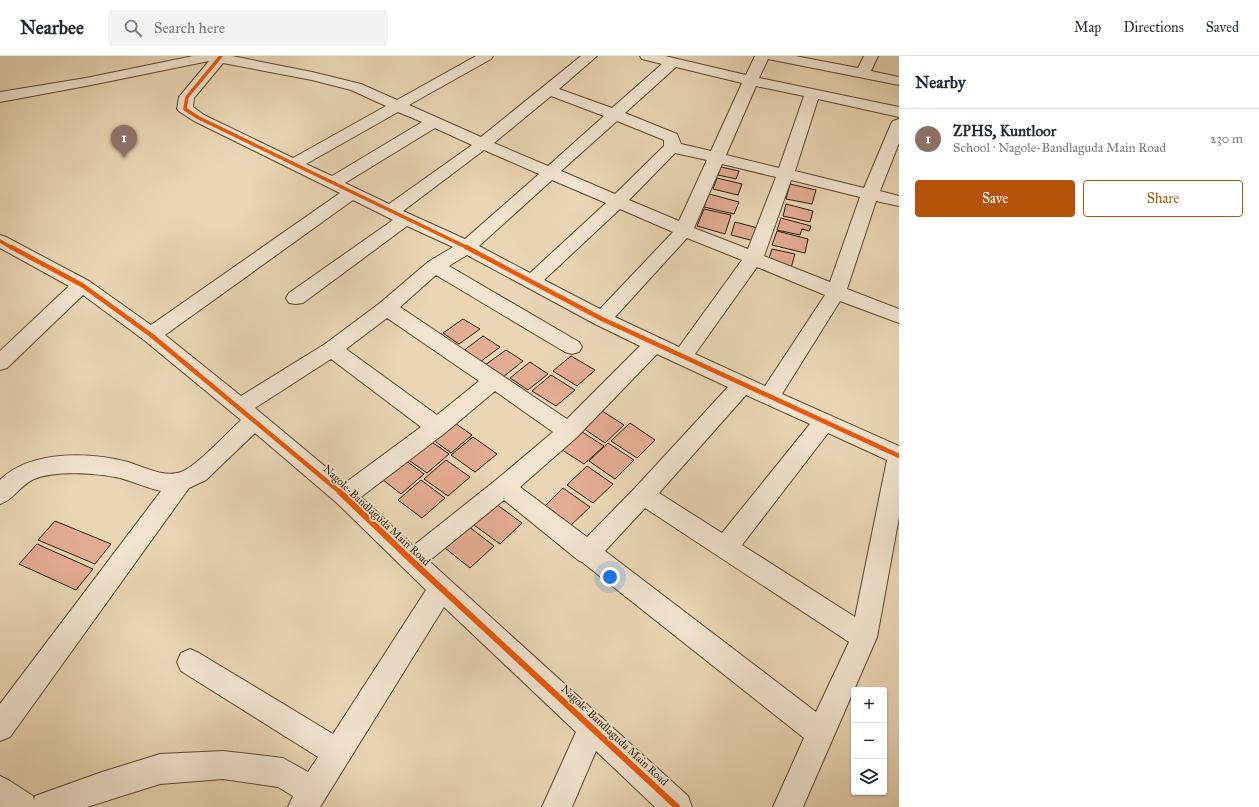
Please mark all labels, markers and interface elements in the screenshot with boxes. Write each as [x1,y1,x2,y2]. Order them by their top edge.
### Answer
search box [108,10,388,46]
text: Nearbee [20,16,84,39]
icon: search [122,17,144,39]
text: Search here [154,19,225,37]
text: Map [1074,19,1101,36]
text: Directions [1123,19,1184,36]
text: Saved [1206,19,1239,36]
text: Nearby [915,72,966,93]
text: ZPHS, Kuntloor [953,122,1056,140]
pin: 1 [111,125,137,158]
text: 1 [925,131,931,147]
text: 230 m [1210,131,1243,147]
text: School · Nagole-Bandlaguda Main Road [953,140,1166,156]
button: Save [915,180,1075,217]
button: Share [1083,180,1243,217]
street label: Nagole-Bandlaguda Main Road [320,462,433,569]
your location [600,567,620,587]
street label: Nagole-Bandlaguda Main Road [558,682,671,789]
map controls [851,687,887,795]
button: + [851,687,887,723]
button: − [851,723,887,759]
button: layers [851,759,887,795]

